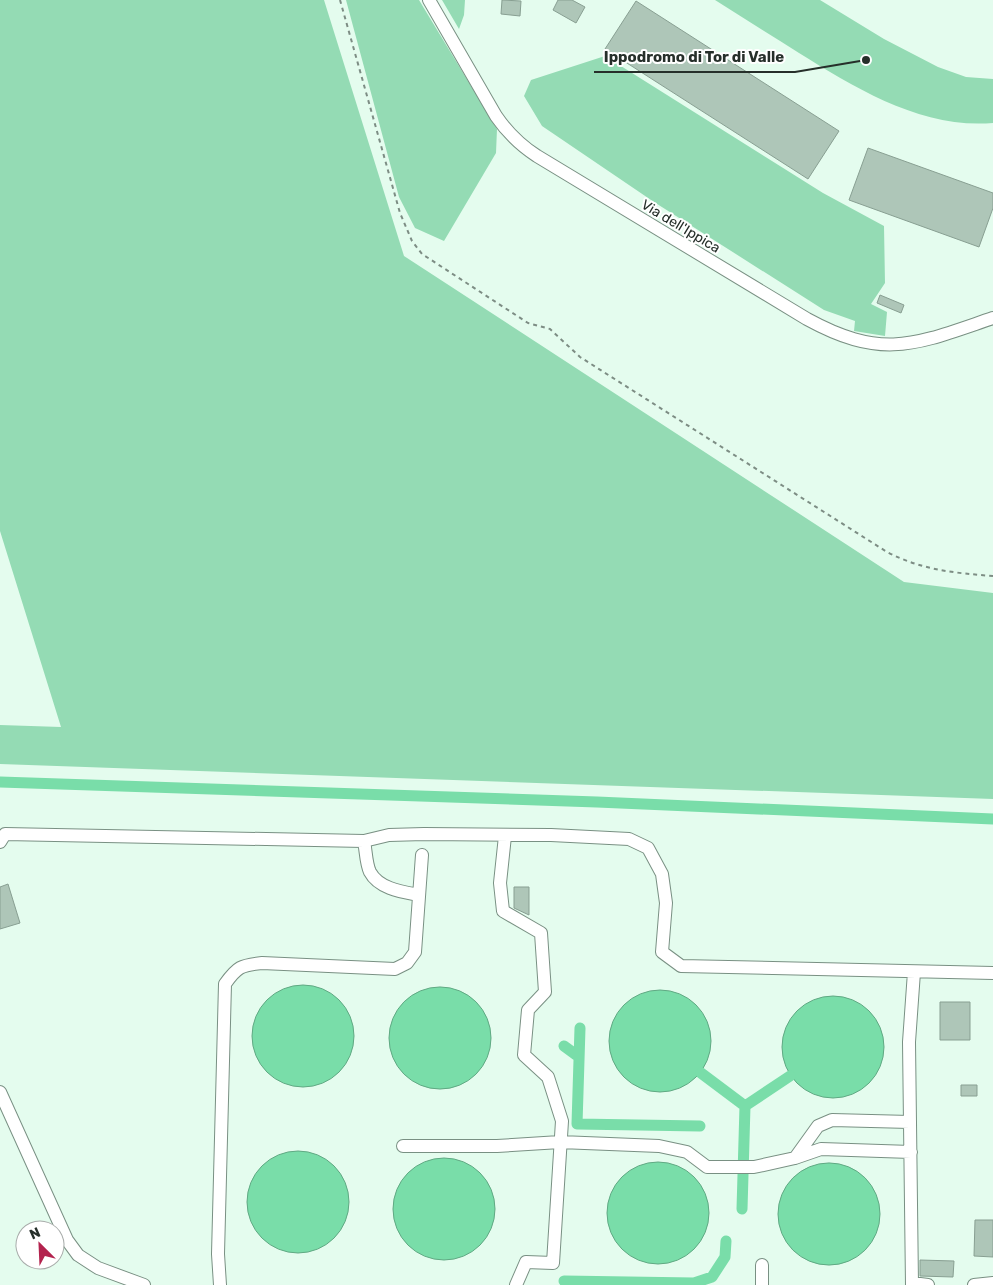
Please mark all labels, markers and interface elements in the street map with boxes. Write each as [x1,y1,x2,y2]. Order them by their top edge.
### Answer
callout: Ippodromo di Tor di Valle [594,42,795,72]
text: Ippodromo di Tor di Valle [604,48,784,66]
street label: Via dell'Ippica [638,196,723,257]
north arrow [15,1220,65,1270]
text: N [27,1224,43,1243]

